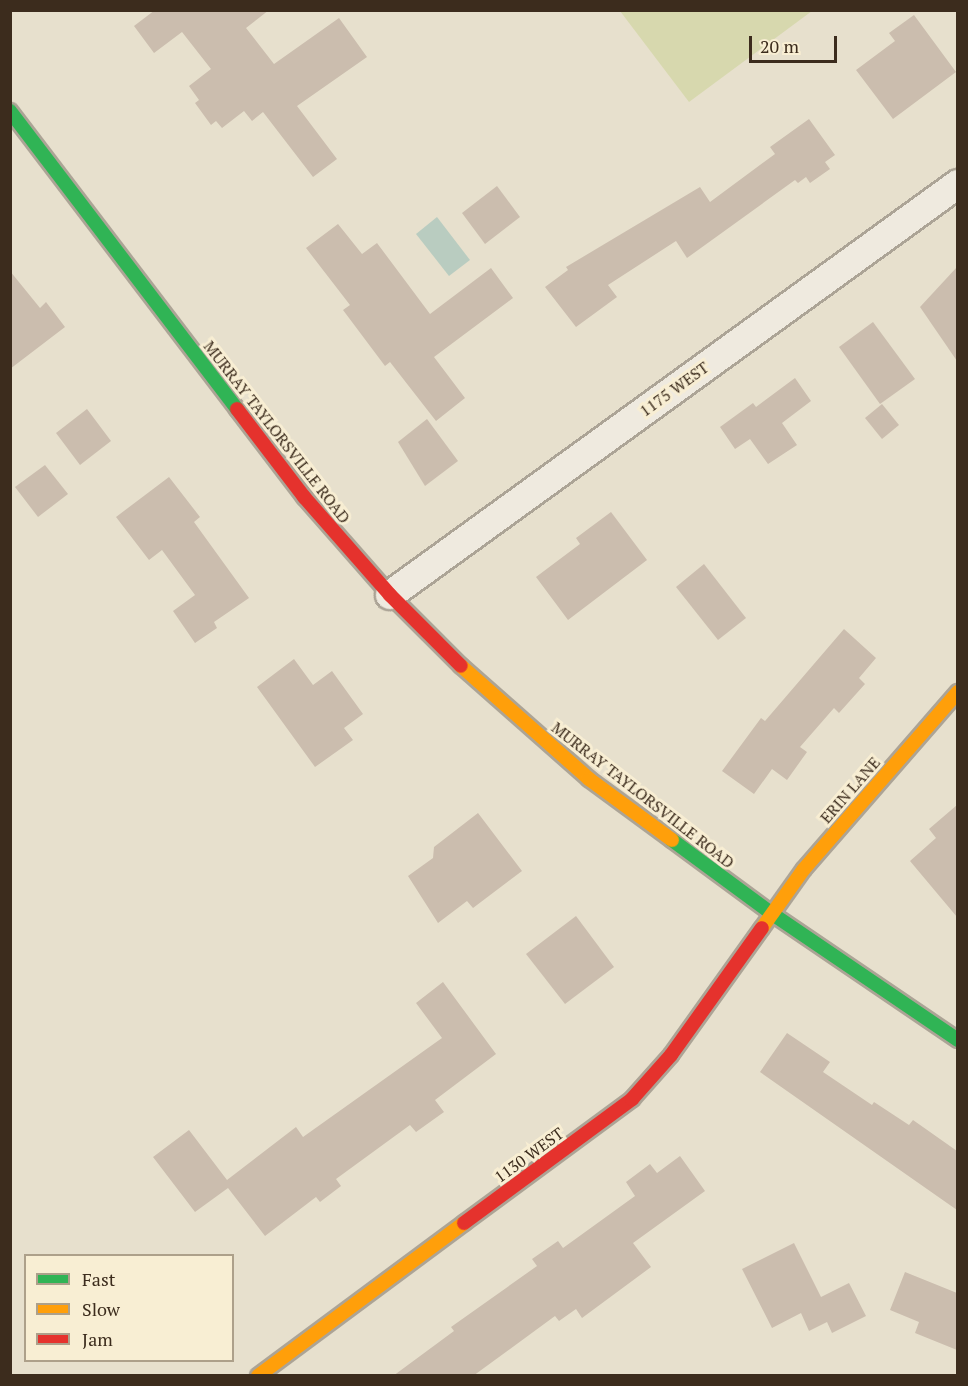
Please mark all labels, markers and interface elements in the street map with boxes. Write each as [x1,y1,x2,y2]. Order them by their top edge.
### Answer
scale bar [752,24,840,62]
text: 20 m [760,34,799,58]
street label: MURRAY TAYLORSVILLE ROAD [200,337,354,527]
street label: 1175 WEST [636,358,712,420]
street label: MURRAY TAYLORSVILLE ROAD [548,718,738,872]
street label: ERIN LANE [816,753,884,827]
street label: 1130 WEST [491,1124,567,1186]
legend [24,1254,234,1362]
text: Fast [82,1267,115,1291]
text: Slow [82,1297,120,1321]
text: Jam [82,1327,113,1351]

